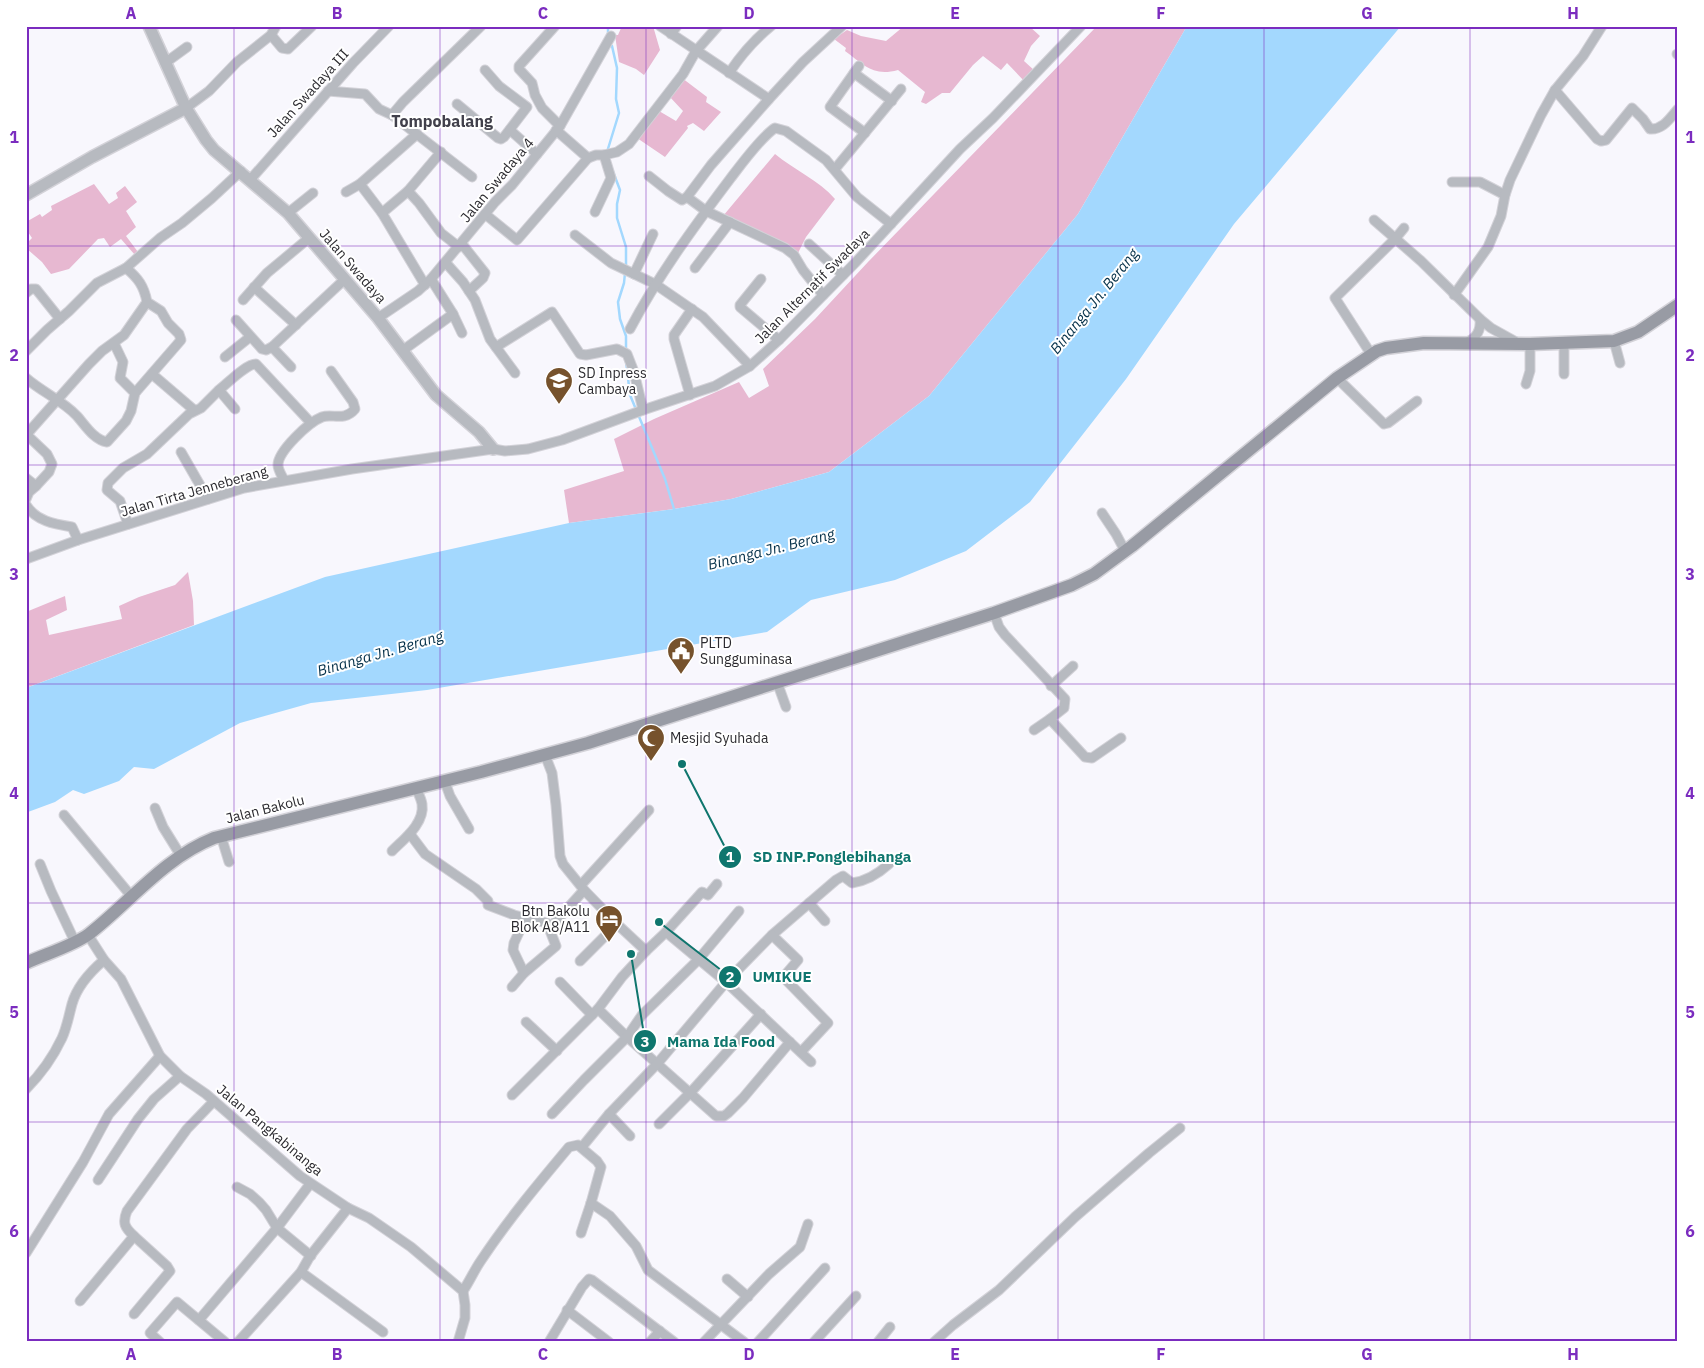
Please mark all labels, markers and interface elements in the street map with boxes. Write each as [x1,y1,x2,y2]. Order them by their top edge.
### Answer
text: A [126,3,137,23]
text: B [332,3,343,23]
text: C [538,3,548,23]
text: D [743,3,755,23]
text: E [950,3,960,23]
text: F [1156,3,1166,23]
text: G [1361,3,1373,23]
text: H [1567,3,1579,23]
street label: Jalan Swadaya III [263,45,353,141]
district label: Tompobalang [391,111,493,131]
text: 1 [9,127,19,147]
text: 1 [1685,127,1695,147]
street label: Jalan Swadaya 4 [456,134,538,226]
street label: Jalan Alternatif Swadaya [751,224,874,347]
street label: Jalan Swadaya [316,225,391,307]
water label: Binanga Jn. Berang [1046,243,1143,357]
text: 2 [9,345,19,365]
text: 2 [1685,345,1695,365]
place label: SD Inpress Cambaya [578,364,647,398]
school or university icon: SD Inpress Cambaya [544,366,574,405]
street label: Jalan Tirta Jenneberang [119,461,270,521]
water label: Binanga Jn. Berang [706,524,838,574]
text: 3 [9,564,19,584]
text: 3 [1685,564,1695,584]
water label: Binanga Jn. Berang [315,626,446,680]
place label: PLTD Sungguminasa [700,634,793,668]
public building icon: PLTD Sungguminasa [666,636,696,675]
mosque icon: Mesjid Syuhada [636,723,666,762]
place label: Mesjid Syuhada [670,729,769,747]
text: 4 [9,783,19,803]
text: 4 [1685,783,1695,803]
street label: Jalan Bakolu [224,791,306,827]
callout: SD INP.Ponglebihanga [718,842,921,872]
text: 1 [725,847,735,866]
text: SD INP.Ponglebihanga [753,847,912,866]
place label: Btn Bakolu Blok A8/A11 [511,902,590,936]
hotel icon: Btn Bakolu Blok A8/A11 [594,904,624,943]
callout: UMIKUE [718,962,822,992]
text: 2 [725,967,735,986]
text: UMIKUE [752,967,812,986]
text: 5 [9,1002,19,1022]
text: 5 [1685,1002,1695,1022]
callout: Mama Ida Food [632,1026,785,1056]
text: 3 [640,1032,650,1051]
text: Mama Ida Food [667,1032,775,1051]
street label: Jalan Pangkabinanga [213,1080,327,1180]
text: 6 [9,1221,19,1241]
text: 6 [1685,1221,1695,1241]
text: A [126,1344,137,1364]
text: B [332,1344,343,1364]
text: C [538,1344,548,1364]
text: D [743,1344,755,1364]
text: E [950,1344,960,1364]
text: F [1156,1344,1166,1364]
text: G [1361,1344,1373,1364]
text: H [1567,1344,1579,1364]

